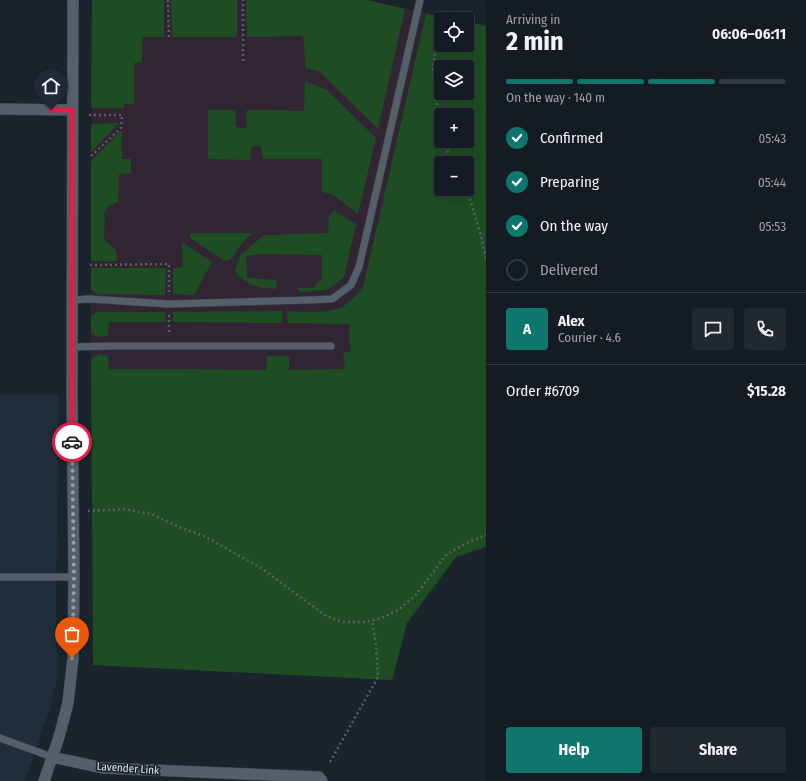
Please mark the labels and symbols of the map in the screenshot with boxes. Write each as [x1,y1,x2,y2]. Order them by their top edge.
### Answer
pin [34,69,68,110]
courier [52,422,92,462]
pin [55,617,89,658]
street label: Lavender Link [96,760,160,777]

